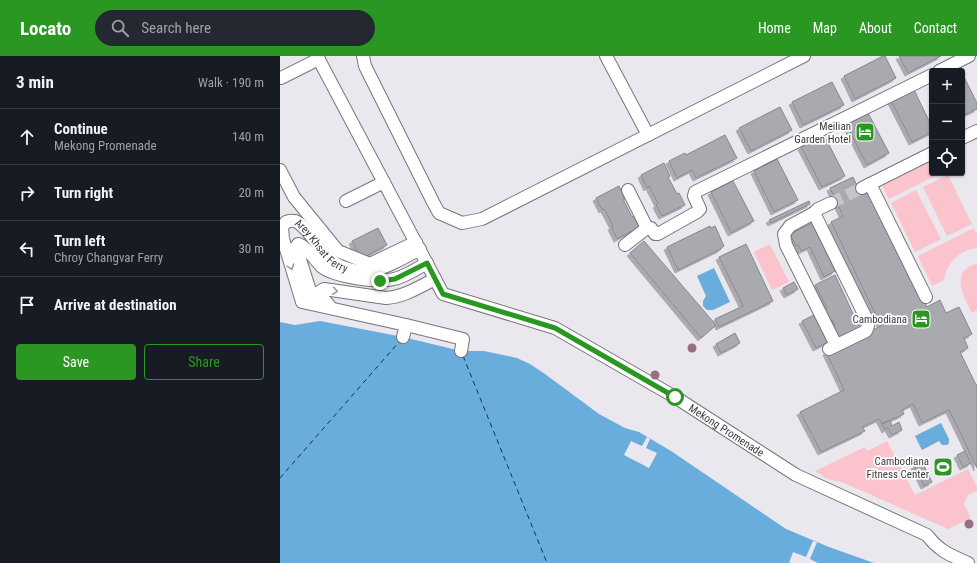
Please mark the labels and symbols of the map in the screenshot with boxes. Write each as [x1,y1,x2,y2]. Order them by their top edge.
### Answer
place label: Meilian Garden Hotel [794,120,851,146]
hotel icon: Meilian Garden Hotel [854,121,876,143]
street label: Arey Khsat Ferry [292,216,350,275]
one-way arrow [286,263,295,270]
route end [371,272,389,290]
one-way arrow [332,286,338,295]
hotel icon: Cambodiana [910,308,932,330]
place label: Cambodiana [852,313,907,326]
route start [666,388,684,406]
street label: Mekong Promenade [686,402,766,460]
place label: Cambodiana Fitness Center [866,455,930,481]
sports icon: Cambodiana Fitness Center [932,456,954,478]

